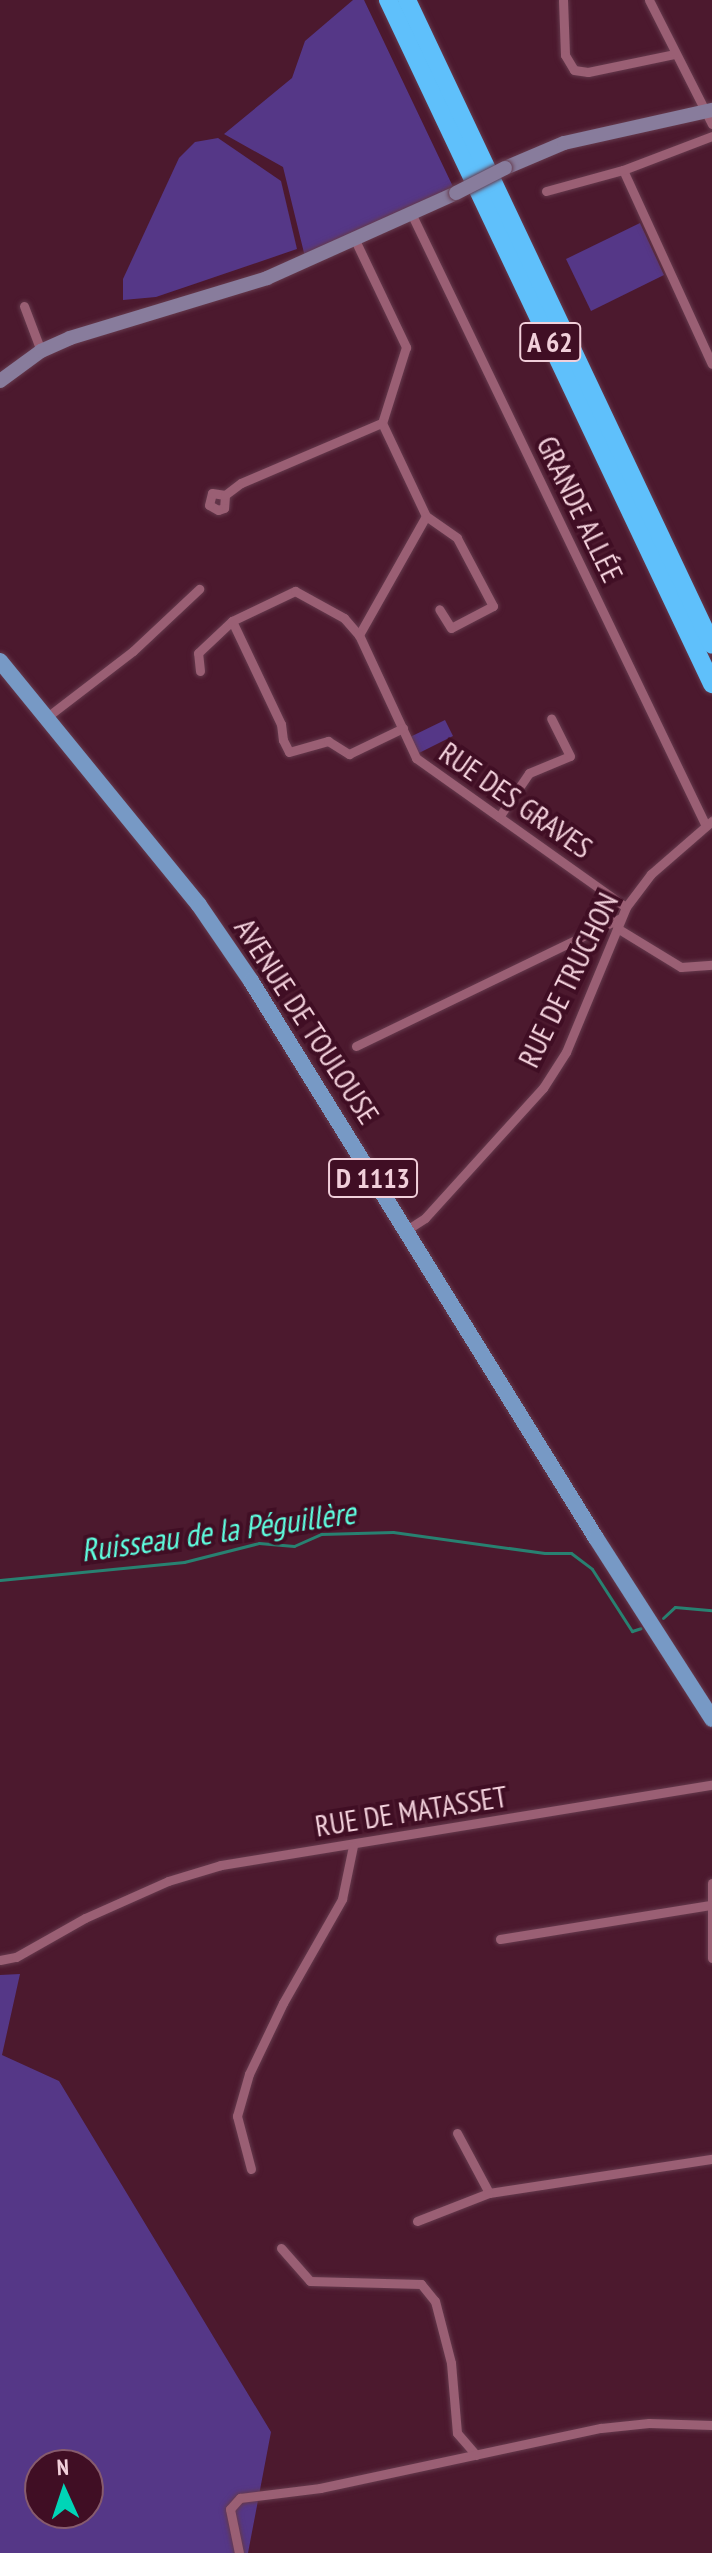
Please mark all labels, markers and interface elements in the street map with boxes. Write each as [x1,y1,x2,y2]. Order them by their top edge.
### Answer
road number: A 62 [518,318,582,366]
street label: GRANDE ALLÉE [529,430,631,588]
street label: RUE DES GRAVES [433,734,599,866]
street label: RUE DE TRUCHON [510,887,626,1073]
street label: AVENUE DE TOULOUSE [227,911,387,1131]
road number: D 1113 [327,1154,419,1202]
water label: Ruisseau de la Péguillère [78,1493,358,1569]
street label: RUE DE MATASSET [312,1778,510,1844]
north arrow [24,2449,104,2529]
text: N [56,2453,70,2481]

